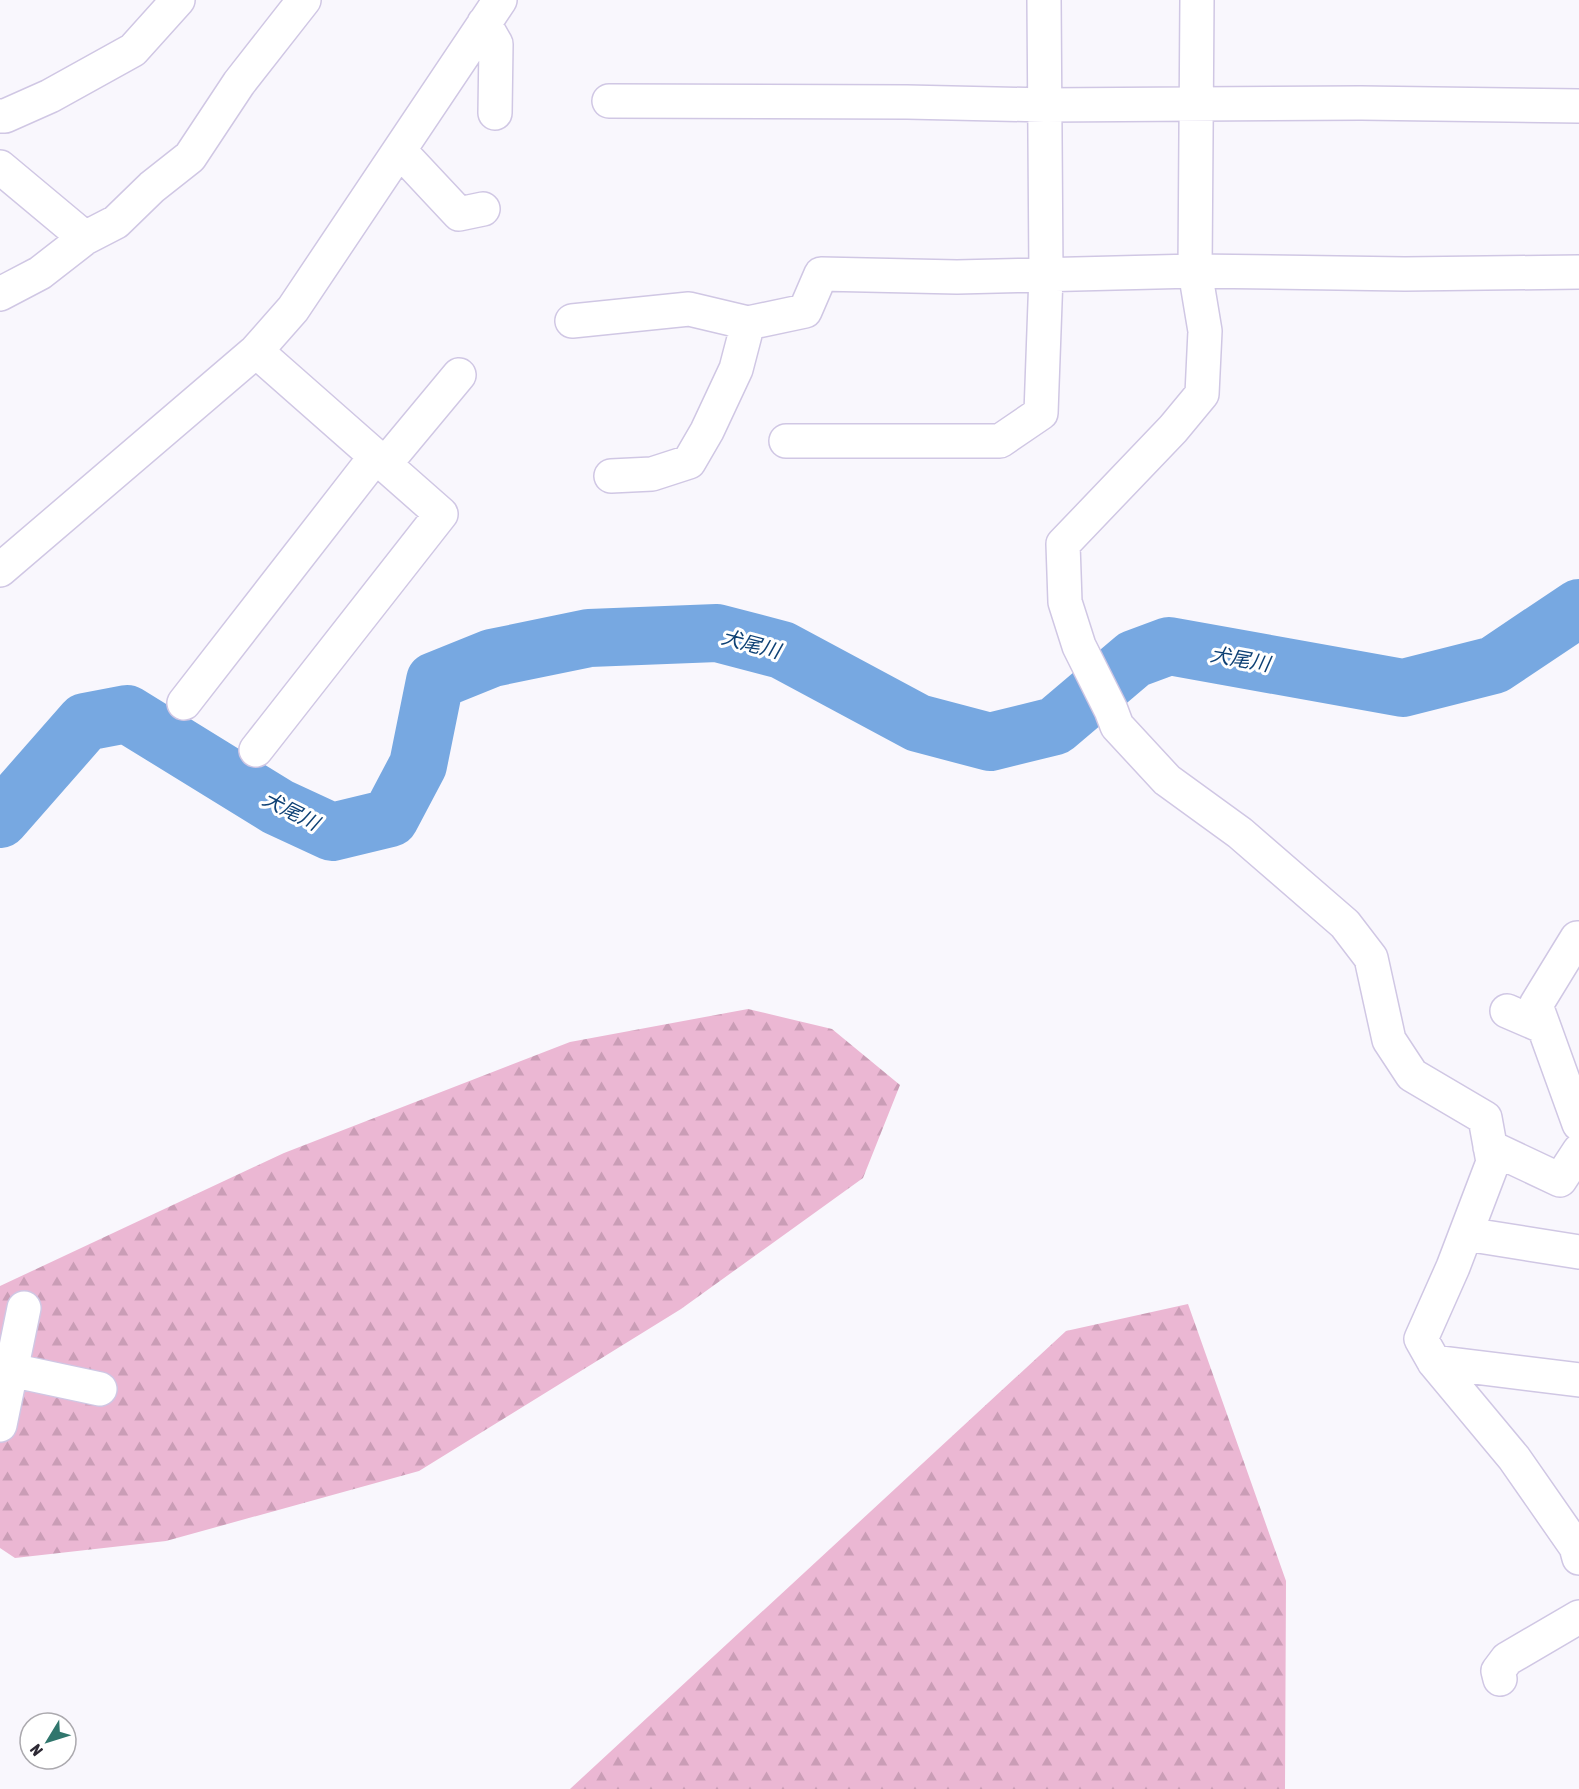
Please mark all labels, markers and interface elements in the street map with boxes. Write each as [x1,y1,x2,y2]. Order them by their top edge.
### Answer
water label: 犬尾川 [719,625,785,663]
water label: 犬尾川 [1209,642,1274,675]
water label: 犬尾川 [259,787,325,835]
north arrow [18,1711,78,1771]
text: N [26,1741,46,1760]

